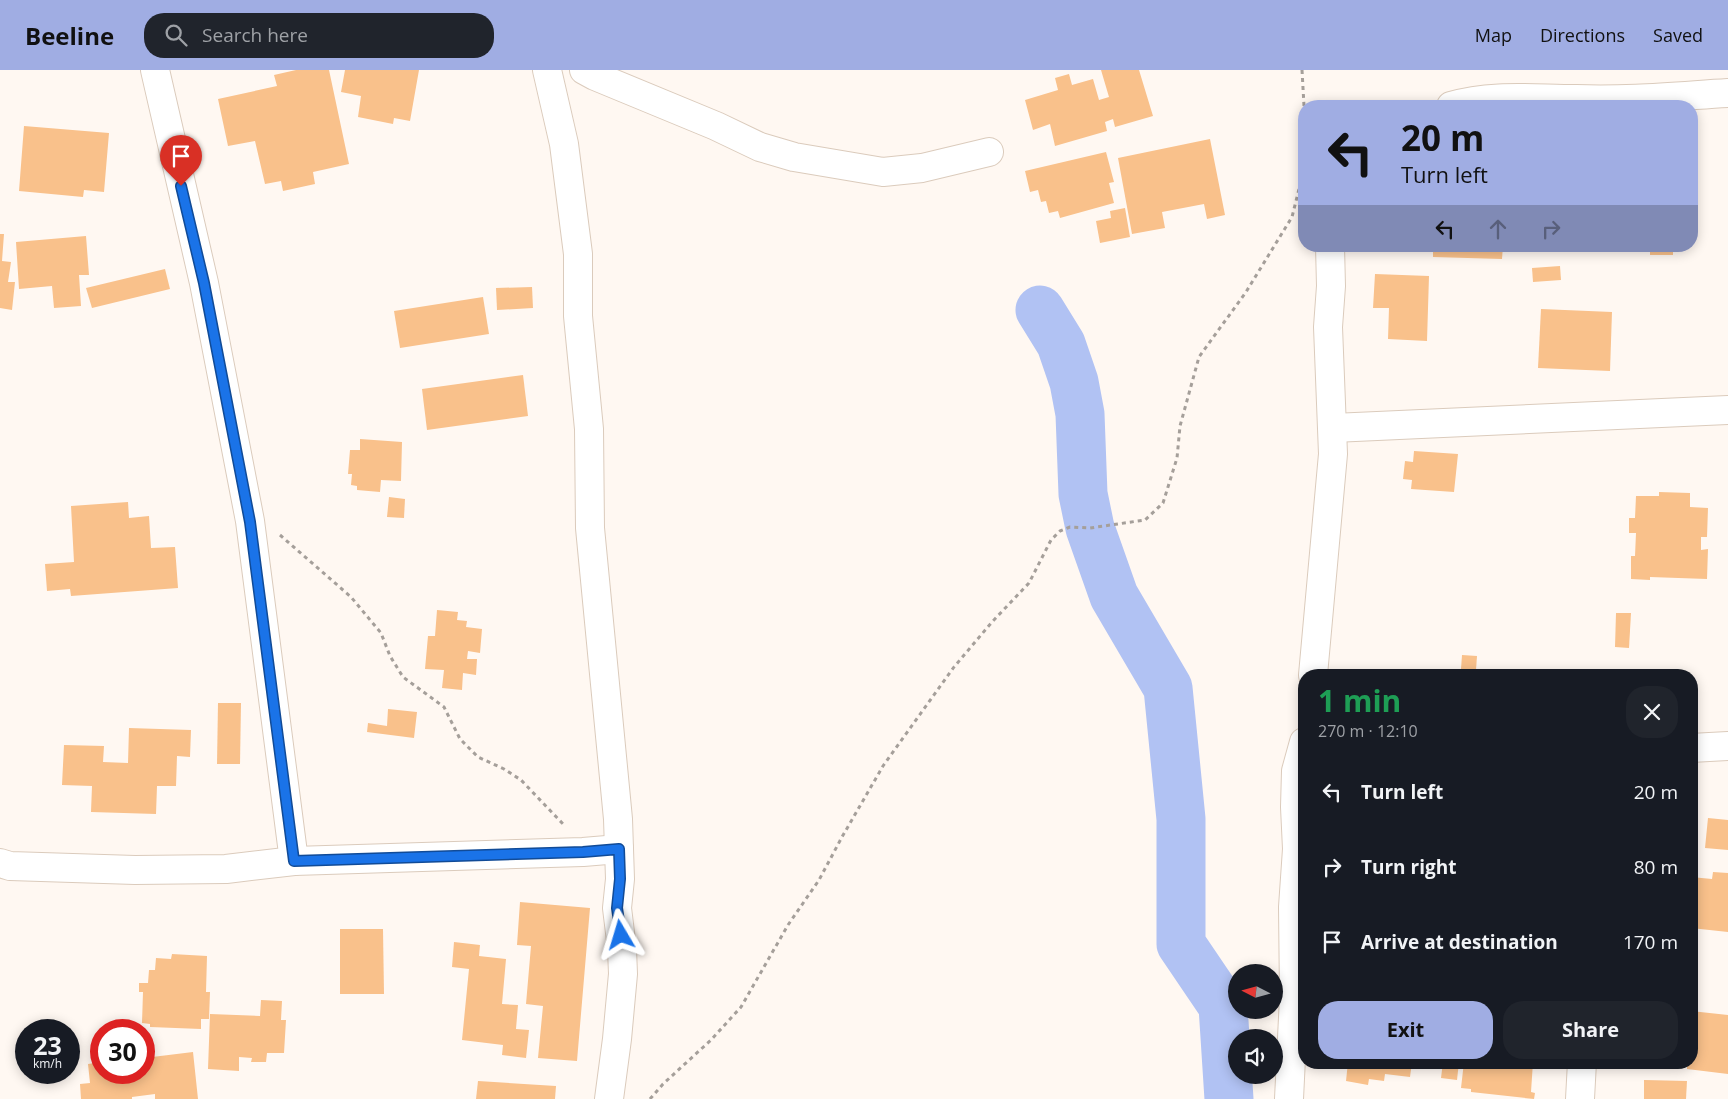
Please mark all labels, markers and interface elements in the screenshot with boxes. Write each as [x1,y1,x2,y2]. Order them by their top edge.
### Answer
search box [144,13,494,58]
text: Beeline [25,19,114,52]
icon: search [162,21,190,49]
text: Search here [202,22,308,48]
text: Map [1475,23,1512,47]
text: Directions [1540,23,1625,47]
text: Saved [1653,23,1703,47]
text: 20 m [1401,114,1484,161]
icon: left [1318,120,1383,185]
pin [160,135,202,186]
icon: arrive [167,142,195,170]
text: Turn left [1401,159,1488,189]
icon: left [1431,215,1459,243]
icon: ahead [1484,215,1512,243]
icon: right [1537,215,1565,243]
text: 1 min [1318,680,1401,721]
button: close [1626,686,1678,738]
text: 270 m · 12:10 [1318,720,1418,742]
icon: left [1318,778,1346,806]
text: Turn left [1361,779,1443,805]
text: 20 m [1634,779,1678,805]
icon: right [1318,853,1346,881]
text: Turn right [1361,854,1456,880]
text: 80 m [1634,854,1678,880]
position arrow [594,908,646,960]
icon: arrive [1318,928,1346,956]
text: Arrive at destination [1361,929,1558,955]
text: 170 m [1623,929,1678,955]
north arrow [1228,964,1282,1019]
map controls [1228,964,1283,1084]
button: Exit [1318,1001,1493,1059]
button: Share [1503,1001,1678,1059]
speed limit sign: 30 [90,1019,155,1084]
text: 23 [33,1028,62,1062]
button: sound [1228,1029,1283,1084]
text: km/h [33,1055,62,1072]

